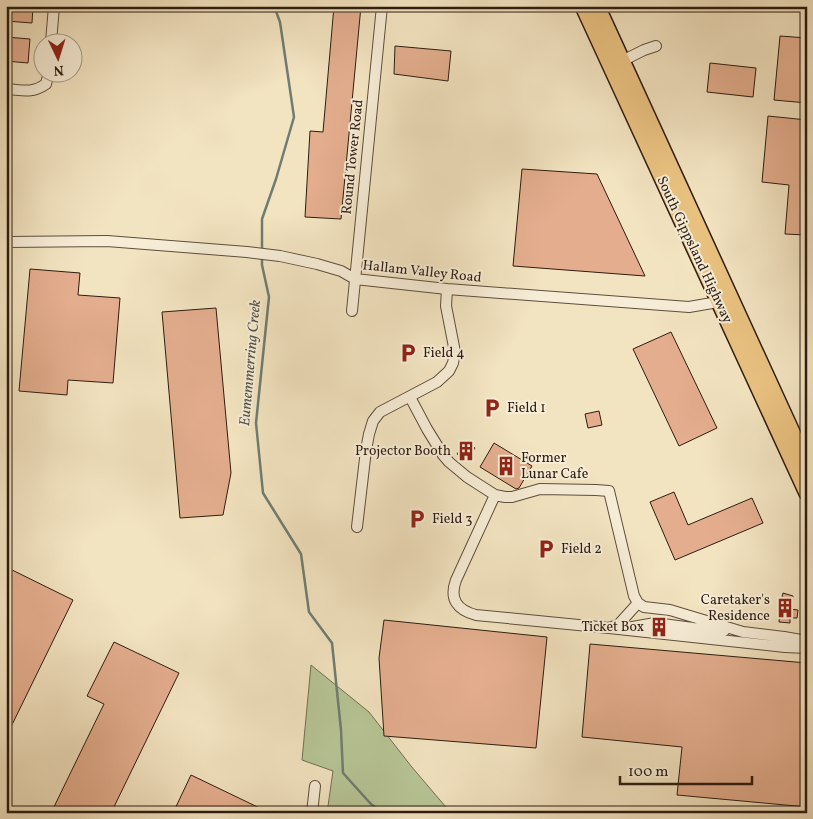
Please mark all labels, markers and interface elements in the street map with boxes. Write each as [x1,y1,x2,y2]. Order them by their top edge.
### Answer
north arrow [32,32,82,82]
text: N [53,60,65,79]
street label: Round Tower Road [338,99,368,215]
street label: South Gippsland Highway [651,173,737,327]
street label: Hallam Valley Road [362,256,482,288]
water label: Eumemmerring Creek [235,299,267,427]
parking icon: Field 4 [397,342,419,364]
place label: Field 4 [423,344,465,363]
parking icon: Field 1 [481,397,503,419]
place label: Field 1 [507,399,546,418]
building icon: Projector Booth [455,440,477,462]
place label: Projector Booth [355,442,451,461]
place label: Former Lunar Cafe [521,449,589,484]
building icon: Former Lunar Cafe [495,455,517,477]
parking icon: Field 3 [406,508,428,530]
place label: Field 3 [432,510,472,529]
parking icon: Field 2 [535,538,557,560]
place label: Field 2 [561,540,602,559]
place label: Caretaker's Residence [701,591,770,626]
building icon: Caretaker's Residence [774,597,796,619]
building icon: Ticket Box [648,616,670,638]
place label: Ticket Box [581,618,644,637]
scale bar [620,754,753,786]
text: 100 m [628,762,668,783]

